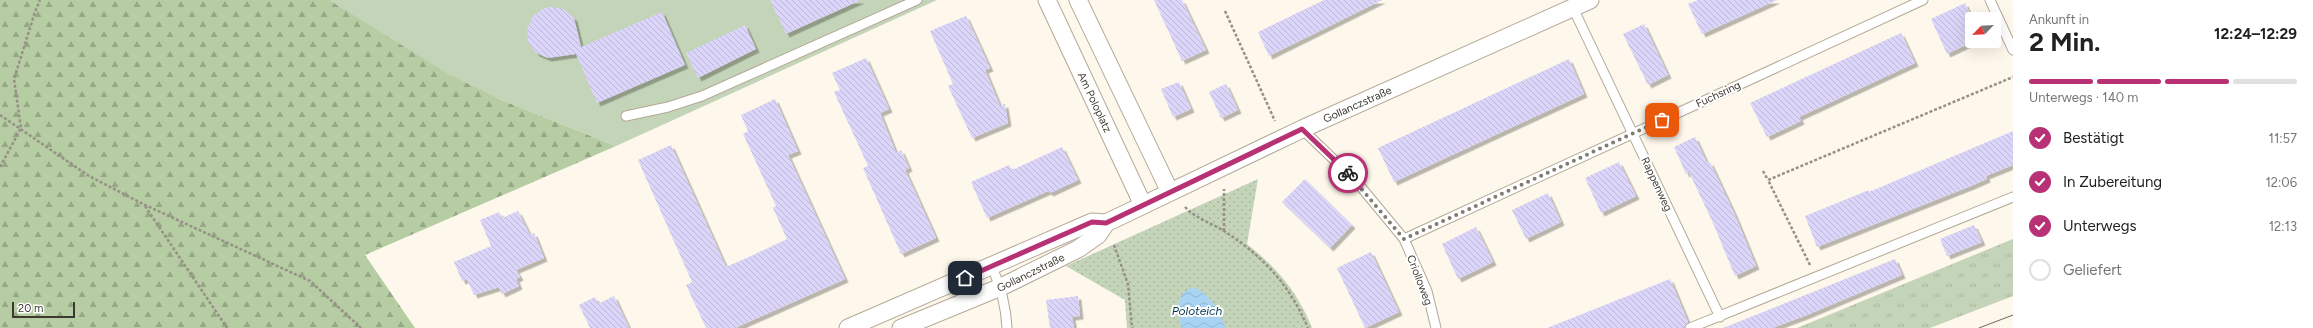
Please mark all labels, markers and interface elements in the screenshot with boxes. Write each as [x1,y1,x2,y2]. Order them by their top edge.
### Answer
north arrow [1965,12,2001,48]
map controls [1965,12,2001,48]
text: Ankunft in [2029,12,2089,27]
text: 12:24–12:29 [2214,25,2297,43]
text: 2 Min. [2029,26,2101,58]
street label: Am Poloplatz [1075,70,1114,135]
street label: Fuchsring [1694,78,1743,111]
street label: Gollanczstraße [1321,84,1394,126]
text: Unterwegs · 140 m [2029,90,2138,105]
pin [1645,103,1679,137]
icon: bag [1651,109,1673,131]
icon: check [2029,127,2051,149]
text: Bestätigt [2063,129,2124,147]
text: 11:57 [2269,131,2297,146]
courier [1328,153,1368,193]
street label: Rappenweg [1638,155,1675,213]
icon: bike [1337,162,1359,184]
icon: check [2029,171,2051,193]
text: In Zubereitung [2063,173,2162,191]
text: 12:06 [2265,175,2297,190]
icon: check [2029,215,2051,237]
text: Unterwegs [2063,217,2136,235]
text: 12:13 [2269,219,2297,234]
street label: Gollanczstraße [995,251,1067,295]
street label: Criolloweg [1404,253,1435,307]
pin [948,261,982,295]
text: Geliefert [2063,261,2122,279]
icon: home [954,267,976,289]
scale bar [12,300,75,319]
text: 20 m [18,302,43,315]
water label: Poloteich [1172,304,1223,318]

